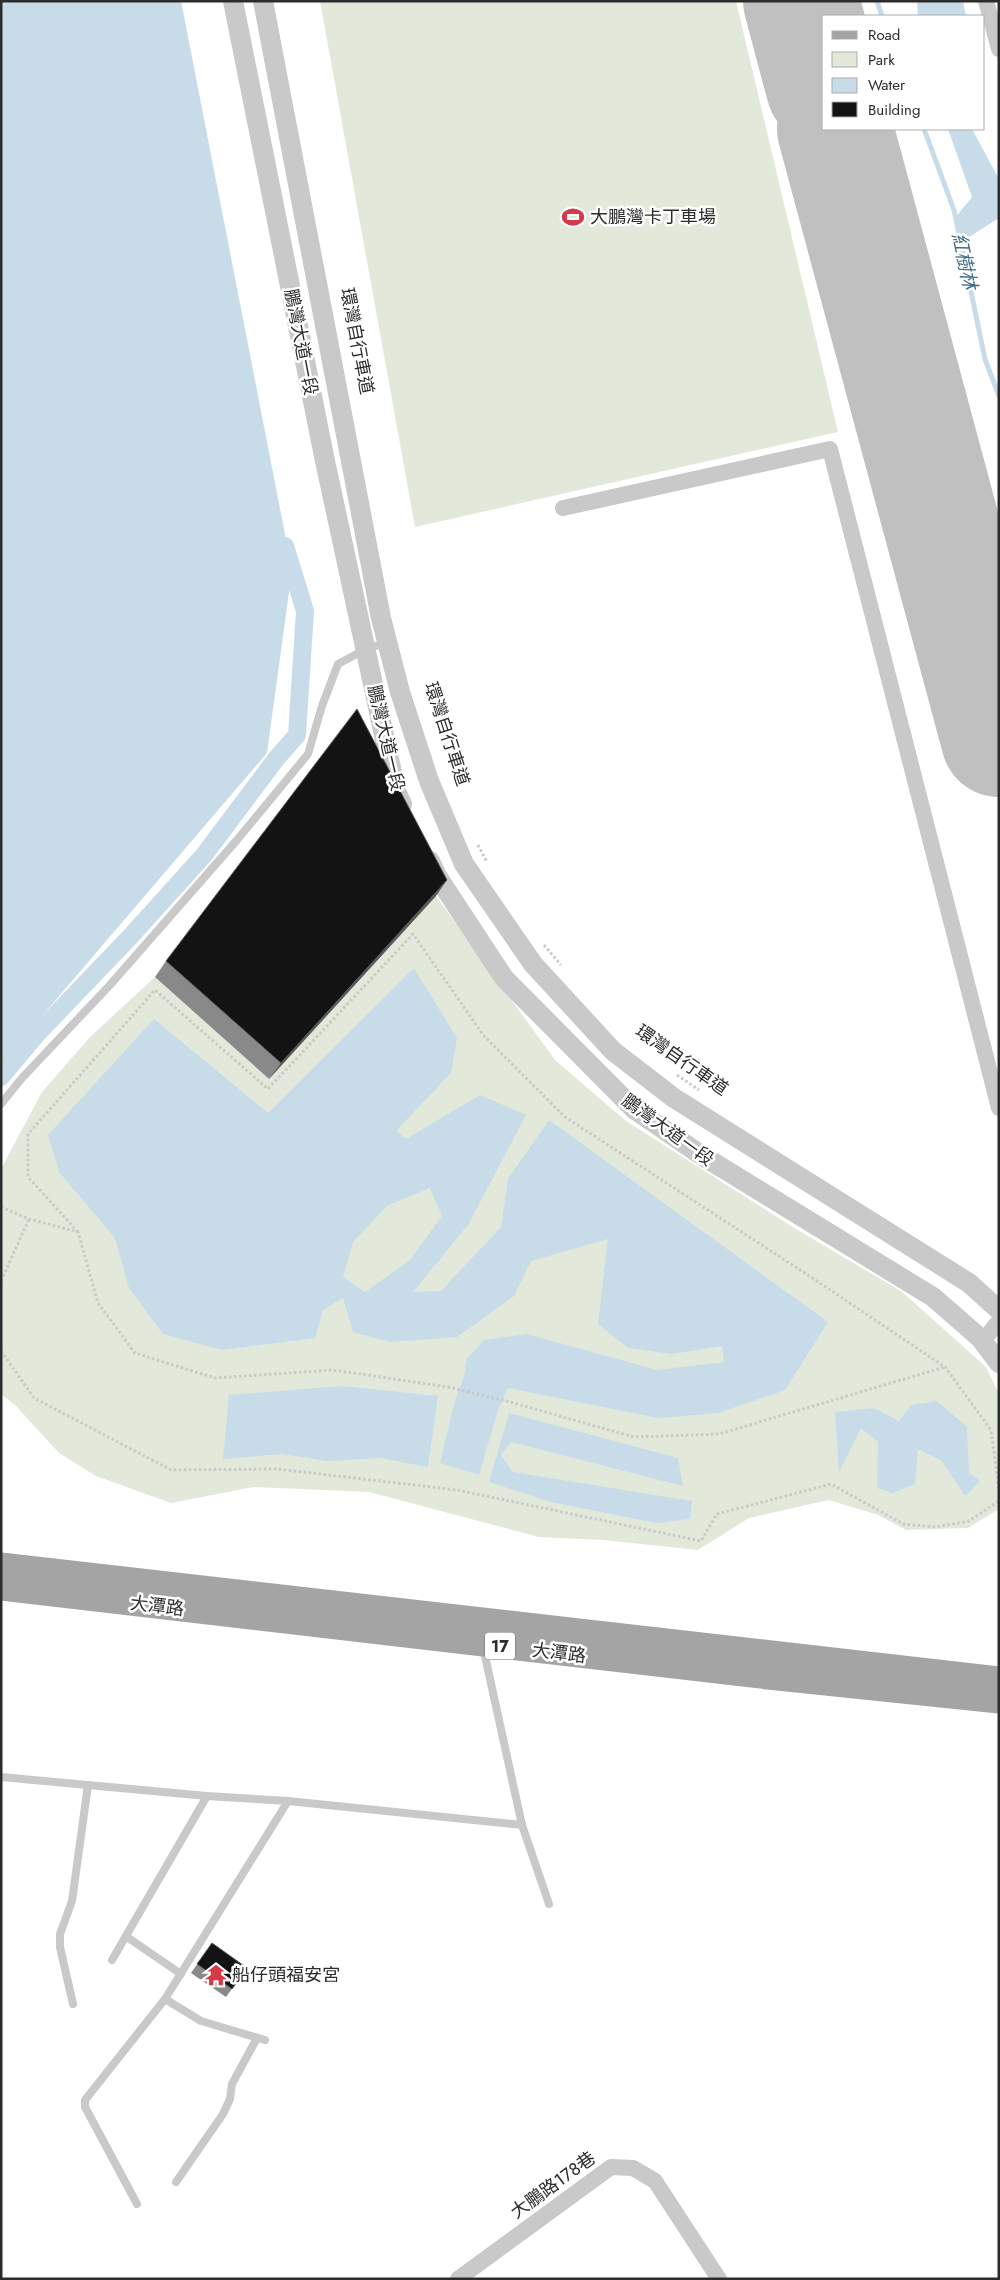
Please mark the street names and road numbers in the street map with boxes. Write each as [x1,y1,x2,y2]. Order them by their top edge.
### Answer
street label: 環灣自行車道 [334,286,380,396]
street label: 鵬灣大道一段 [278,287,324,397]
street label: 環灣自行車道 [418,679,476,789]
street label: 鵬灣大道一段 [361,682,411,794]
street label: 環灣自行車道 [630,1018,734,1102]
street label: 鵬灣大道一段 [617,1088,719,1172]
street label: 大潭路 [129,1590,185,1622]
road number: 17 [485,1632,515,1660]
street label: 大潭路 [531,1637,587,1669]
street label: 大鵬路178巷 [505,2145,601,2225]

